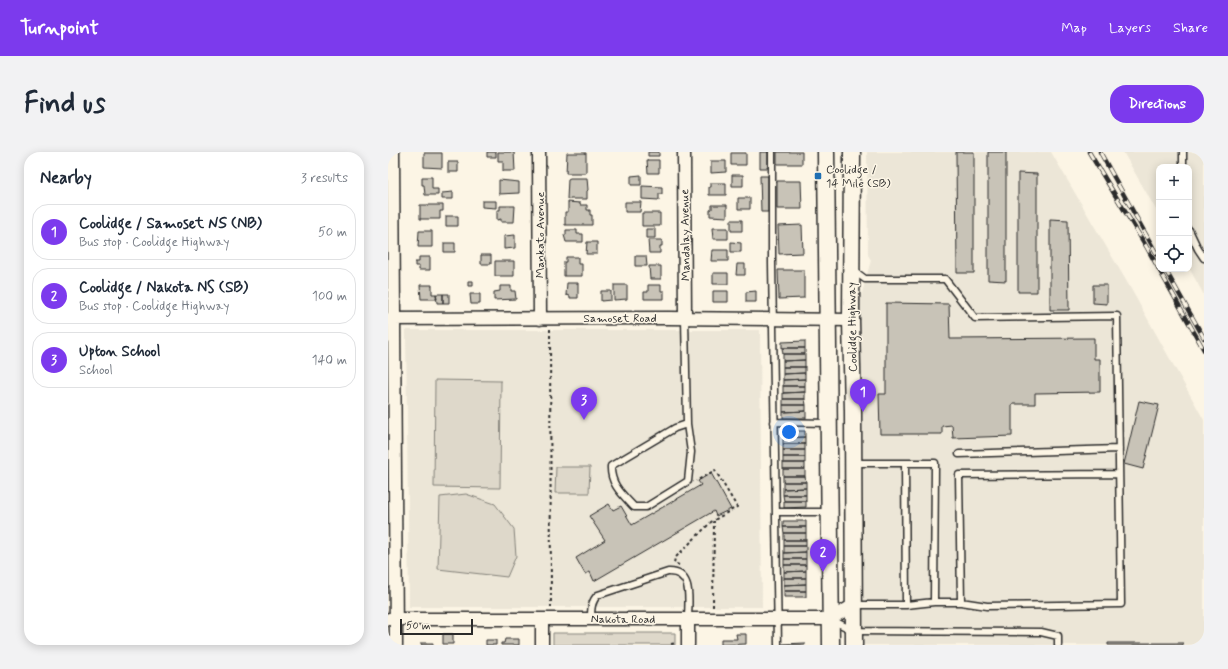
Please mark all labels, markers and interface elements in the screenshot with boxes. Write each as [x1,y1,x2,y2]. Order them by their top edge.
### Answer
text: Turnpoint [20,16,99,41]
text: Map [1061,19,1087,37]
text: Layers [1109,19,1151,37]
text: Share [1173,19,1208,37]
button: Directions [1110,85,1204,123]
text: Find us [24,86,105,123]
place label: Coolidge / 14 Mile (SB) [826,162,891,192]
map controls [1156,164,1192,272]
button: + [1156,164,1192,200]
text: Nearby [40,167,92,189]
text: 3 results [301,170,348,187]
marker: Coolidge / 14 Mile (SB) [813,171,823,181]
street label: Mandalay Avenue [677,189,695,281]
street label: Mankato Avenue [533,192,549,278]
button: − [1156,200,1192,236]
text: Coolidge / Samoset NS (NB) [79,214,262,234]
text: 1 [51,224,57,241]
text: 50 m [318,224,347,241]
text: Bus stop · Coolidge Highway [79,234,229,251]
button: locate [1156,236,1192,272]
text: Coolidge / Nakota NS (SB) [79,278,248,298]
street label: Coolidge Highway [844,282,863,372]
text: 2 [51,288,57,305]
text: 100 m [312,288,347,305]
text: Bus stop · Coolidge Highway [79,298,229,315]
street label: Samoset Road [583,311,657,327]
text: Upton School [79,342,160,362]
text: 3 [51,352,57,369]
text: 140 m [312,352,347,369]
text: School [79,362,113,379]
pin: 1 [850,379,876,412]
pin: 3 [571,387,597,420]
your location [779,422,799,442]
pin: 2 [810,539,836,572]
street label: Nakota Road [591,612,655,628]
scale bar [400,617,473,636]
text: 50 m [406,619,431,633]

